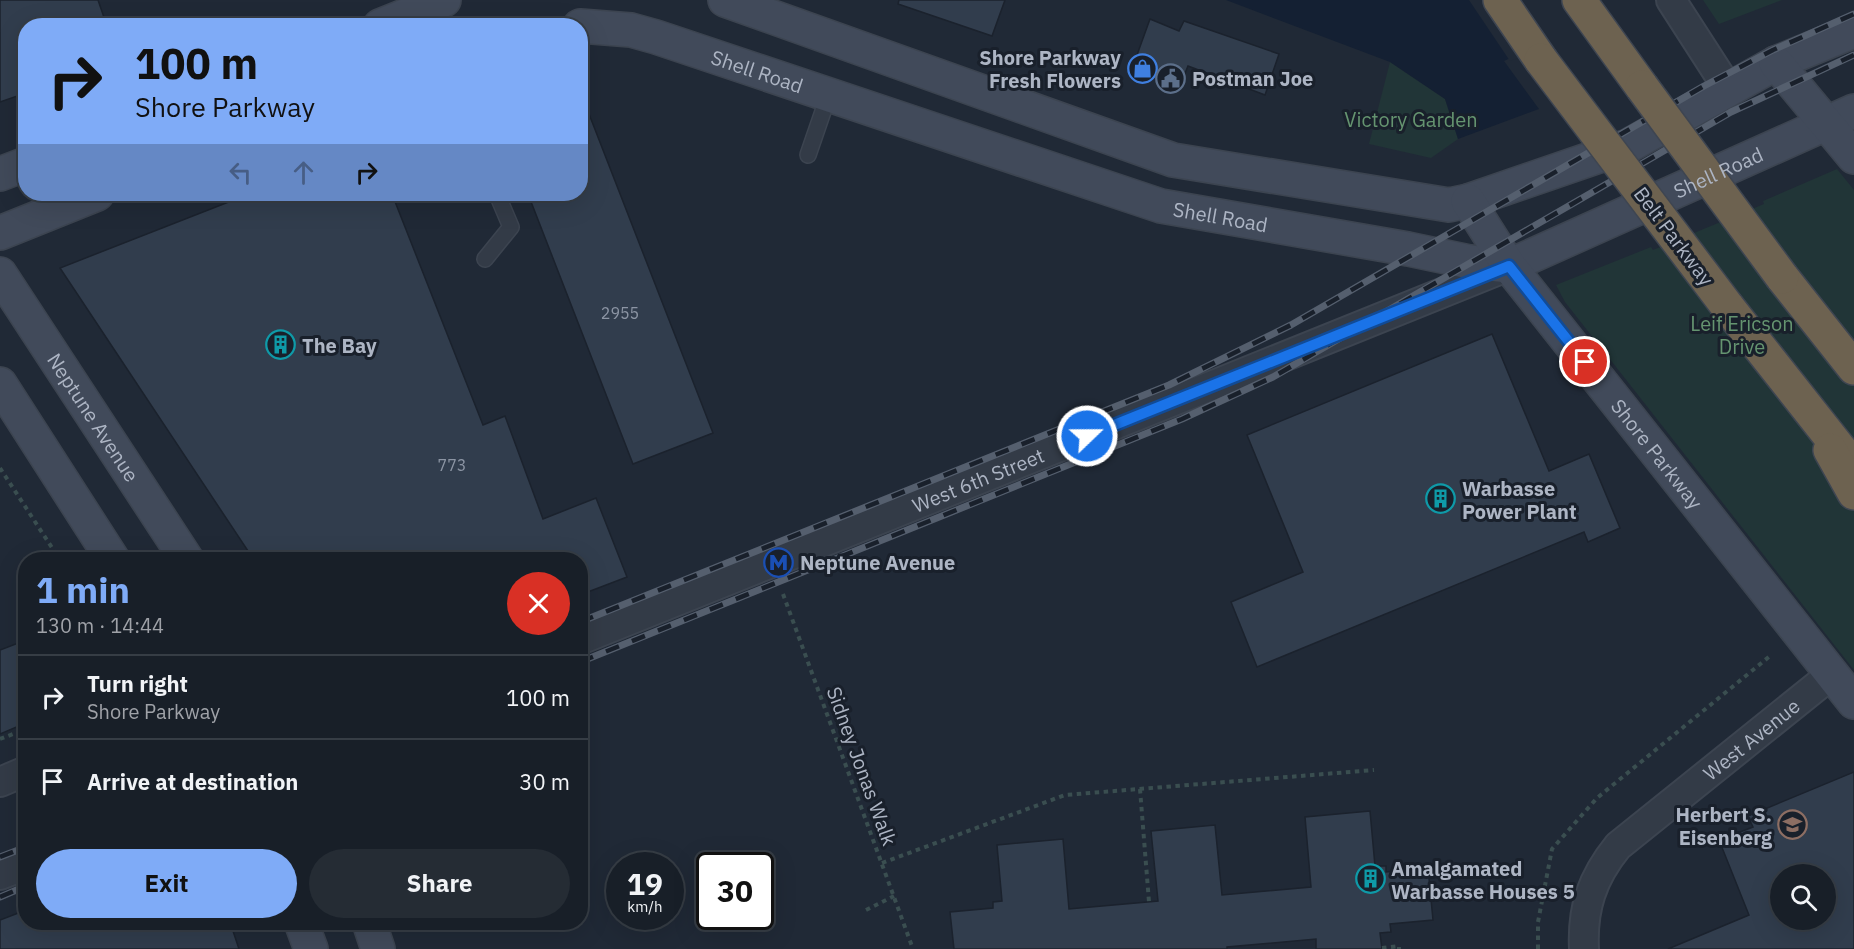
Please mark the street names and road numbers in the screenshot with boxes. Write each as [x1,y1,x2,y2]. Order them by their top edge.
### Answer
street label: Shell Road [708,43,807,99]
street label: Shell Road [1669,140,1767,204]
street label: Belt Parkway [1628,181,1720,291]
street label: Shell Road [1171,195,1270,238]
street label: Neptune Avenue [42,347,146,487]
street label: Shore Parkway [1605,393,1709,514]
street label: West 6th Street [908,441,1048,518]
street label: Sidney Jonas Walk [821,683,903,850]
street label: West Avenue [1697,692,1805,786]

